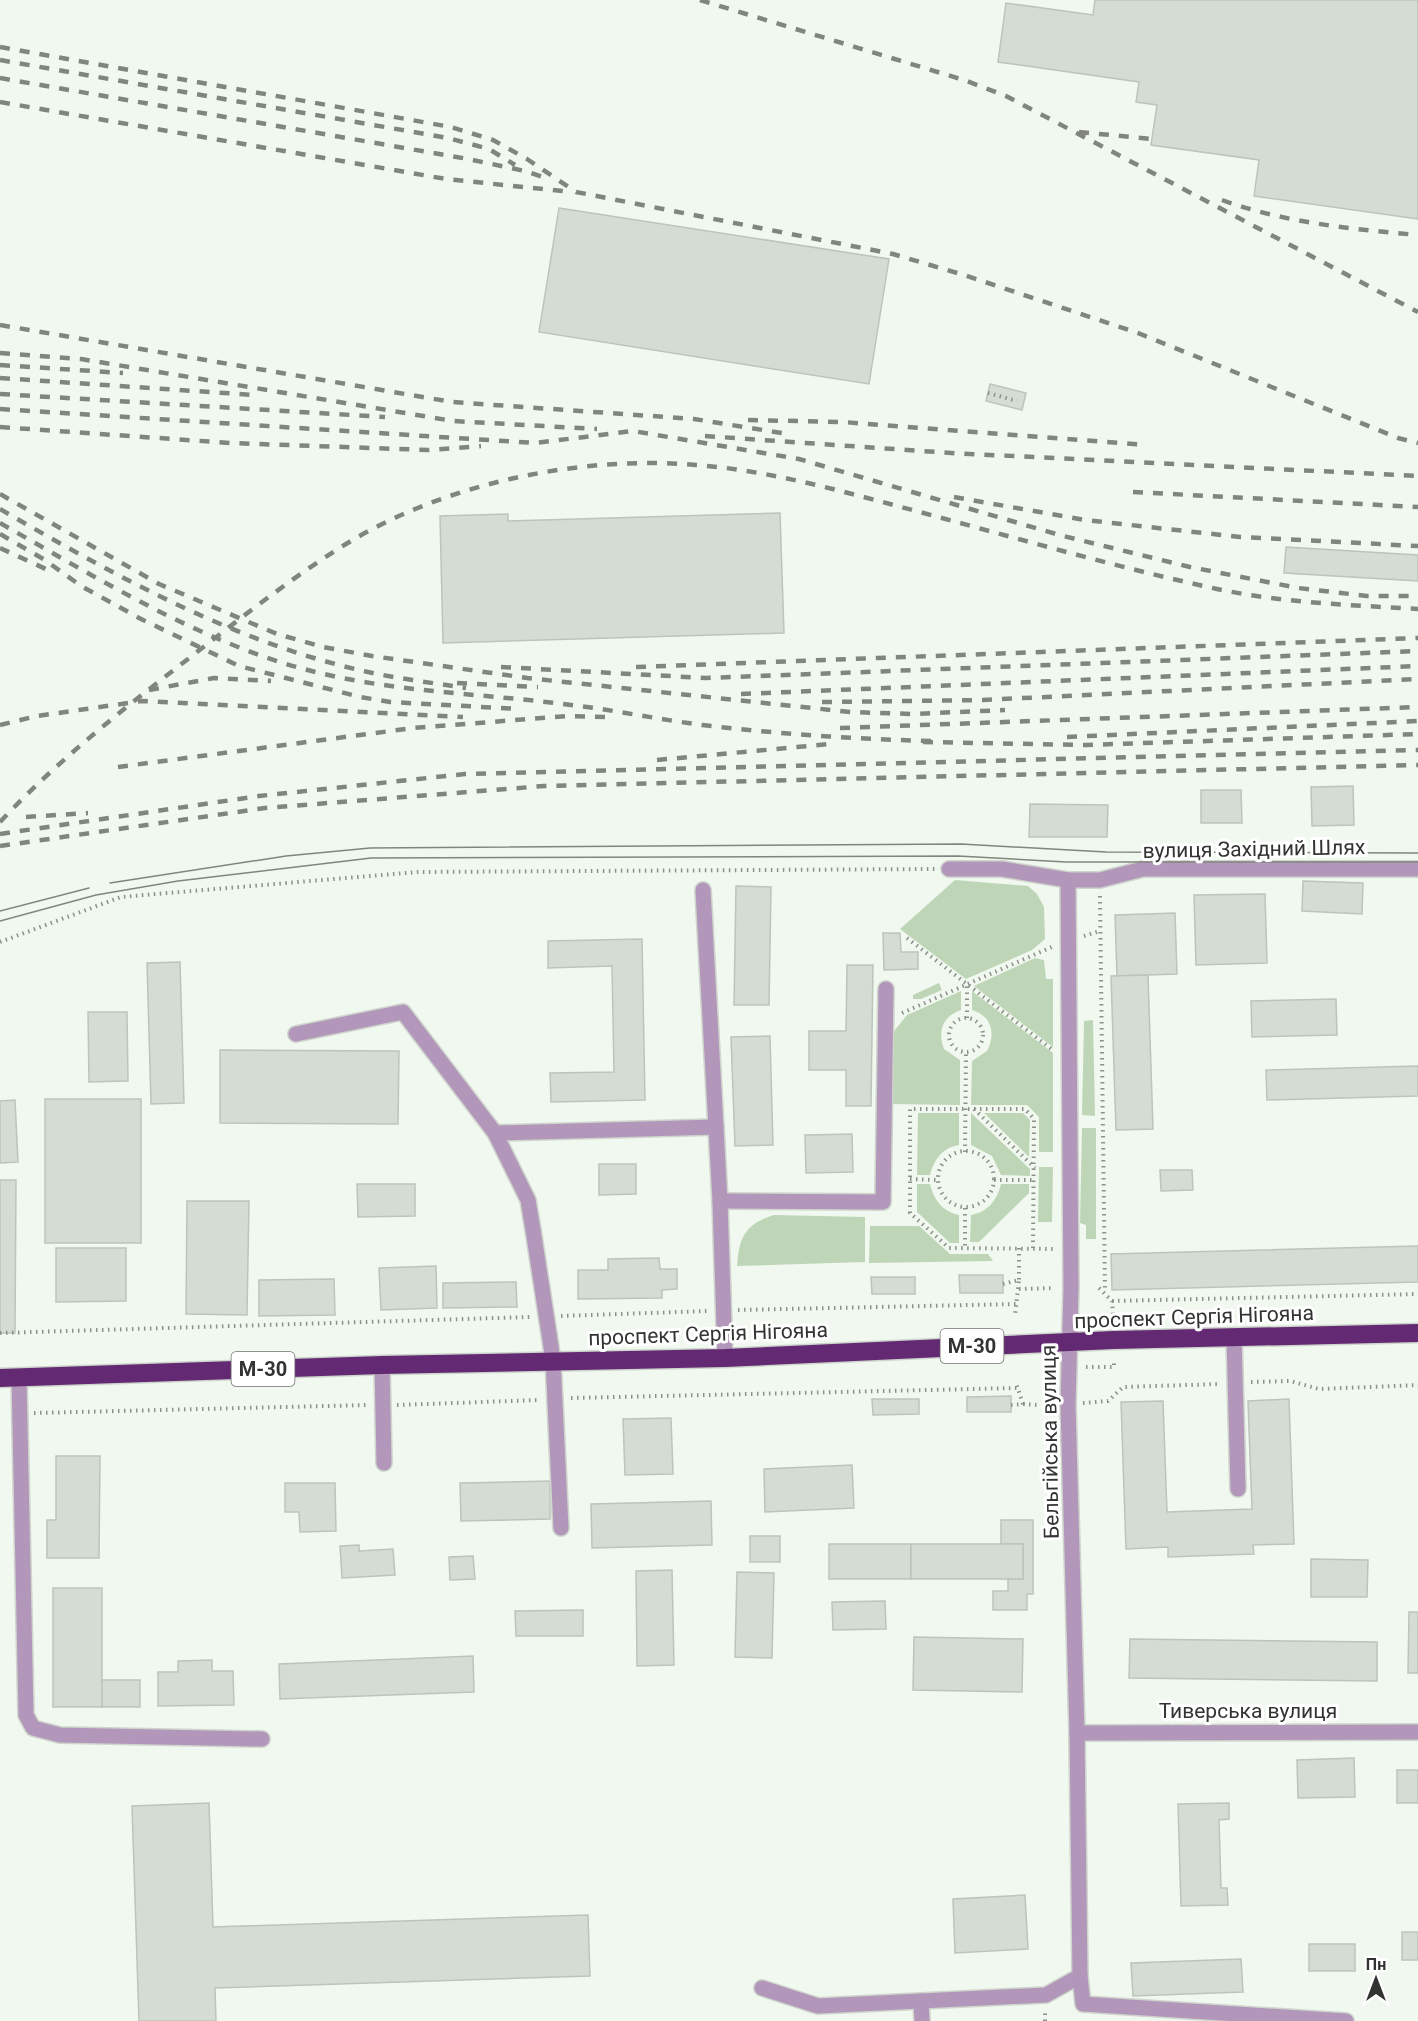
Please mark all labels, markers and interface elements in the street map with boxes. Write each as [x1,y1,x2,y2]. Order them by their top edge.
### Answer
street label: вулиця Західний Шлях [1142,835,1366,863]
street label: проспект Сергія Нігояна [1074,1301,1314,1333]
street label: проспект Сергія Нігояна [588,1318,828,1350]
road number: М-30 [940,1329,1004,1363]
street label: Бельгійська вулиця [1036,1345,1064,1539]
road number: М-30 [232,1352,294,1386]
street label: Тиверська вулиця [1159,1699,1337,1723]
north arrow [1346,1949,1406,2009]
text: Пн [1366,1955,1386,1974]

